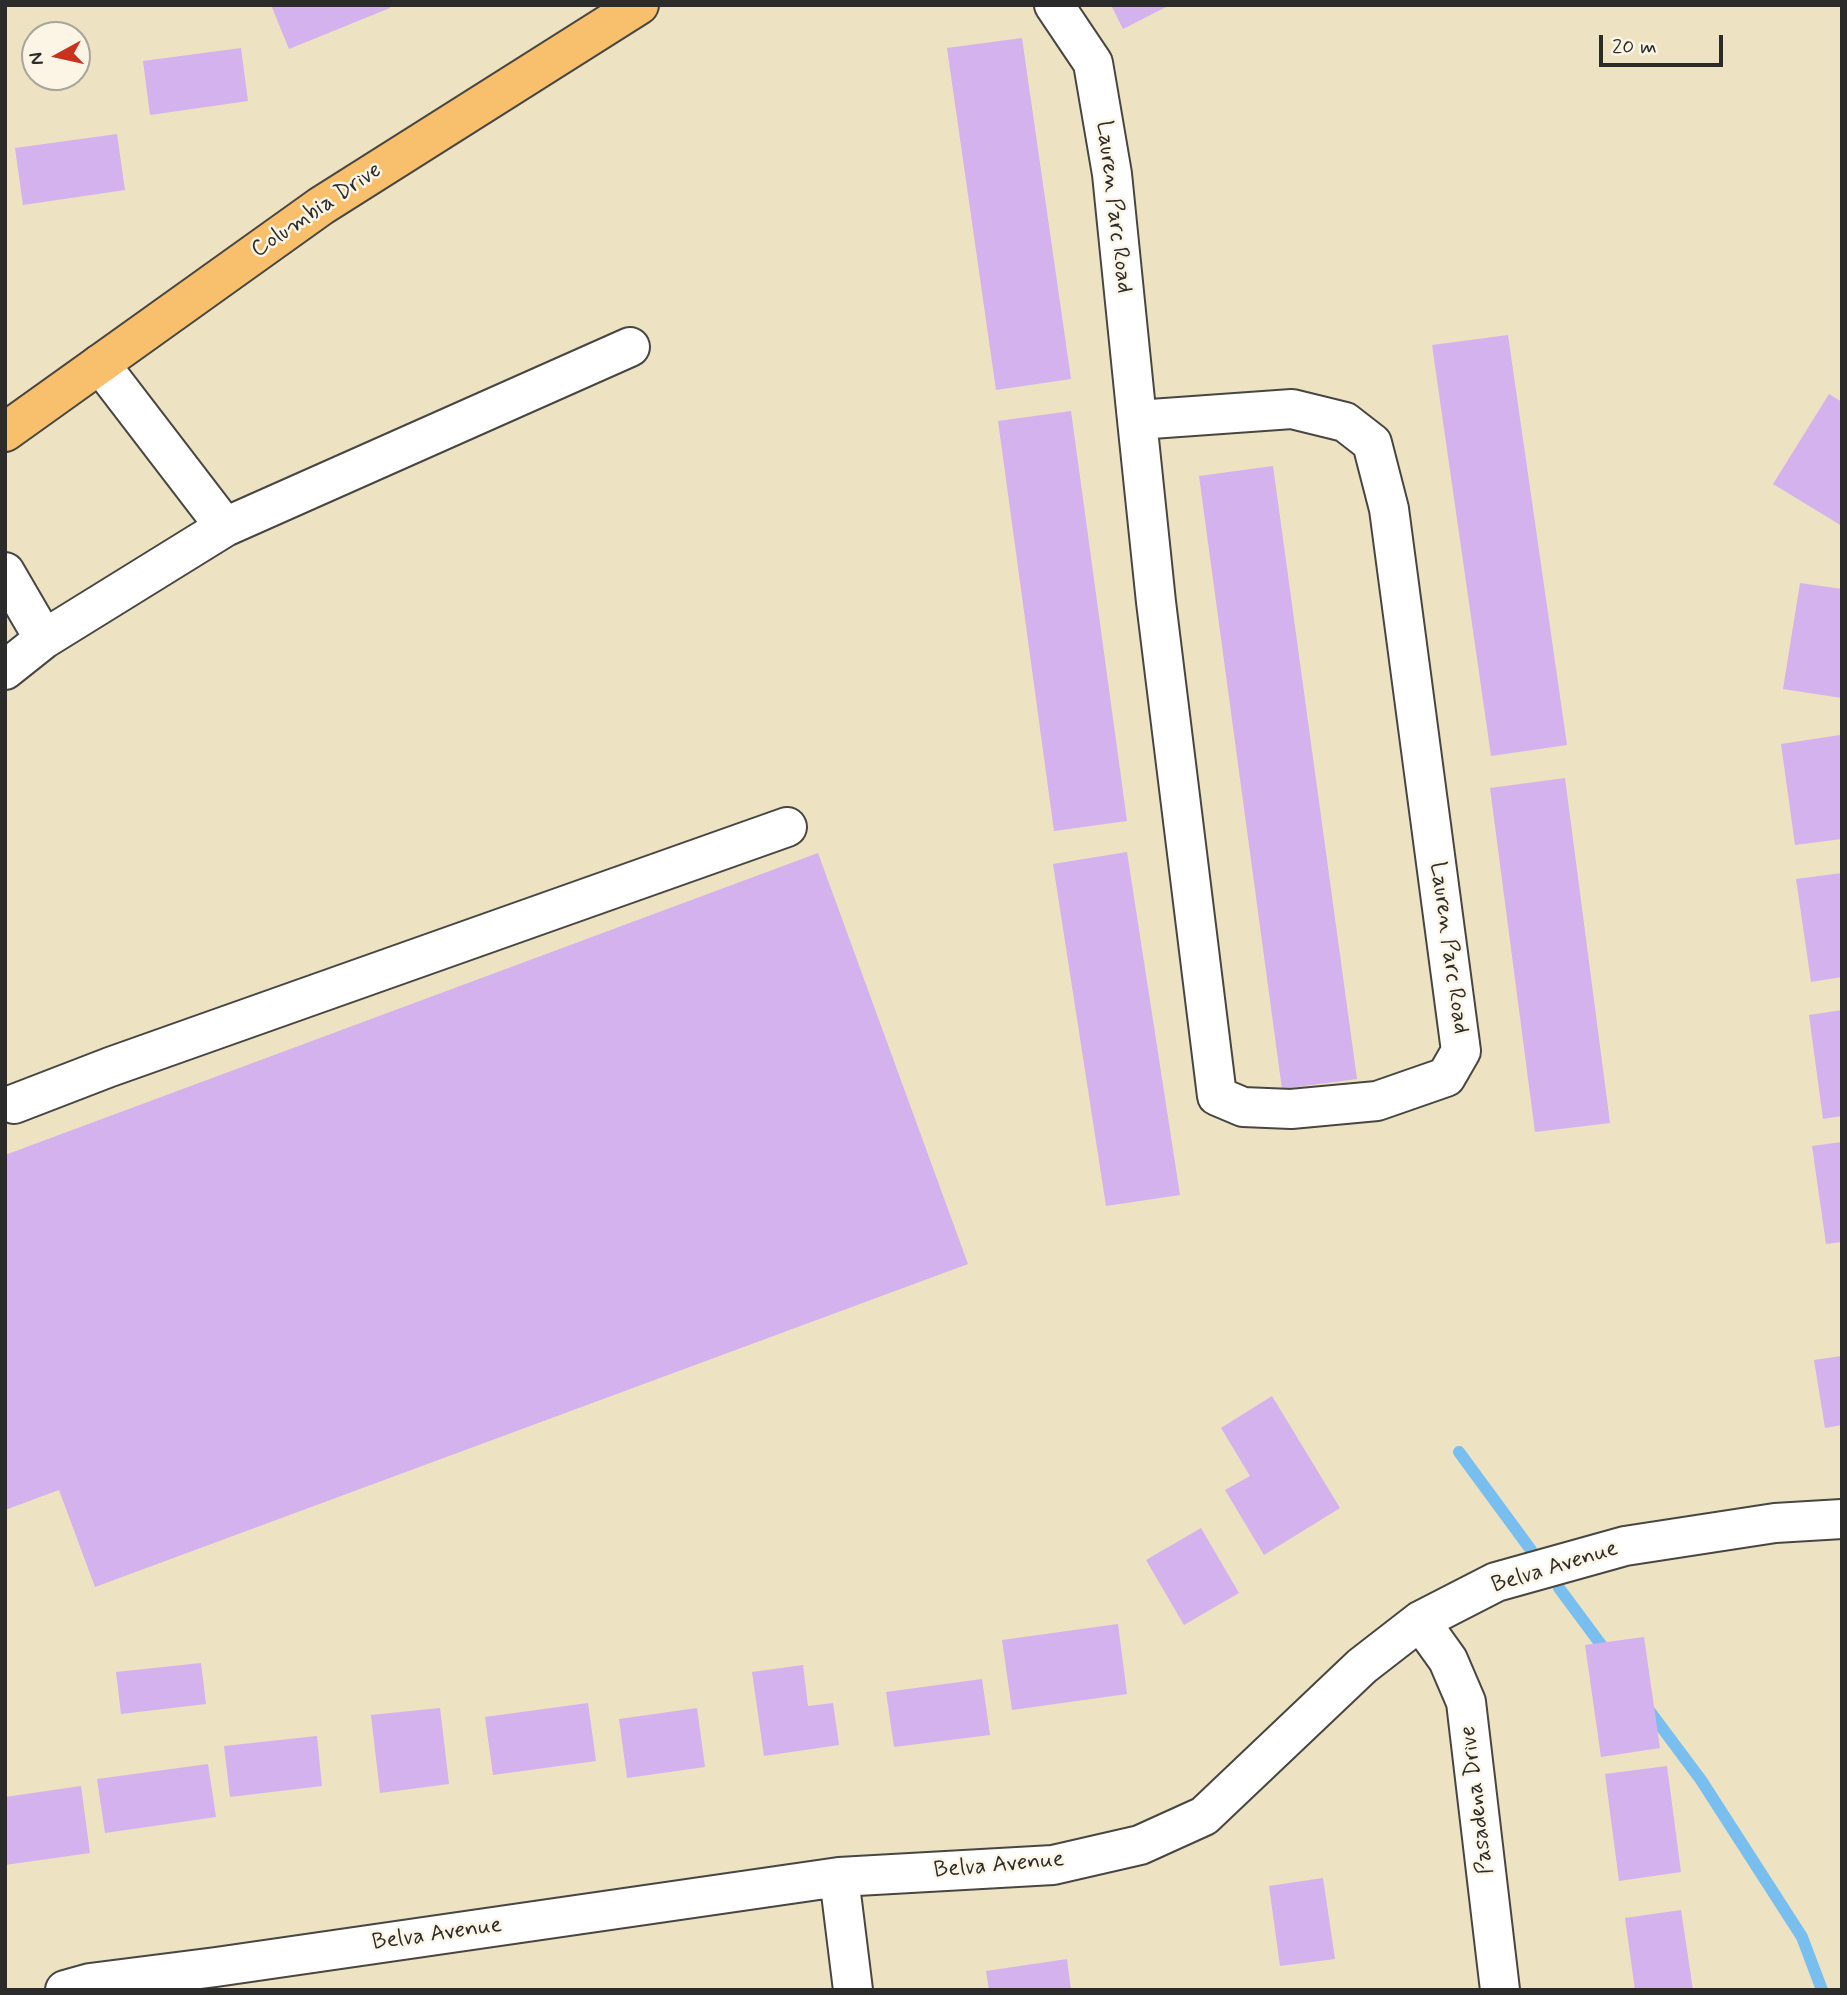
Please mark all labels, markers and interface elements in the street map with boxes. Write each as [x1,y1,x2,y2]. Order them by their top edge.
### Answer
north arrow [21,21,91,91]
scale bar [1602,21,1726,65]
text: 20 m [1612,33,1657,61]
text: N [23,51,50,67]
street label: Lauren Parc Road [1089,119,1137,295]
street label: Columbia Drive [247,157,387,265]
street label: Lauren Parc Road [1422,860,1474,1036]
street label: Belva Avenue [1488,1536,1622,1600]
street label: Pasadena Drive [1455,1724,1501,1876]
street label: Belva Avenue [933,1847,1065,1885]
street label: Belva Avenue [370,1912,504,1958]

